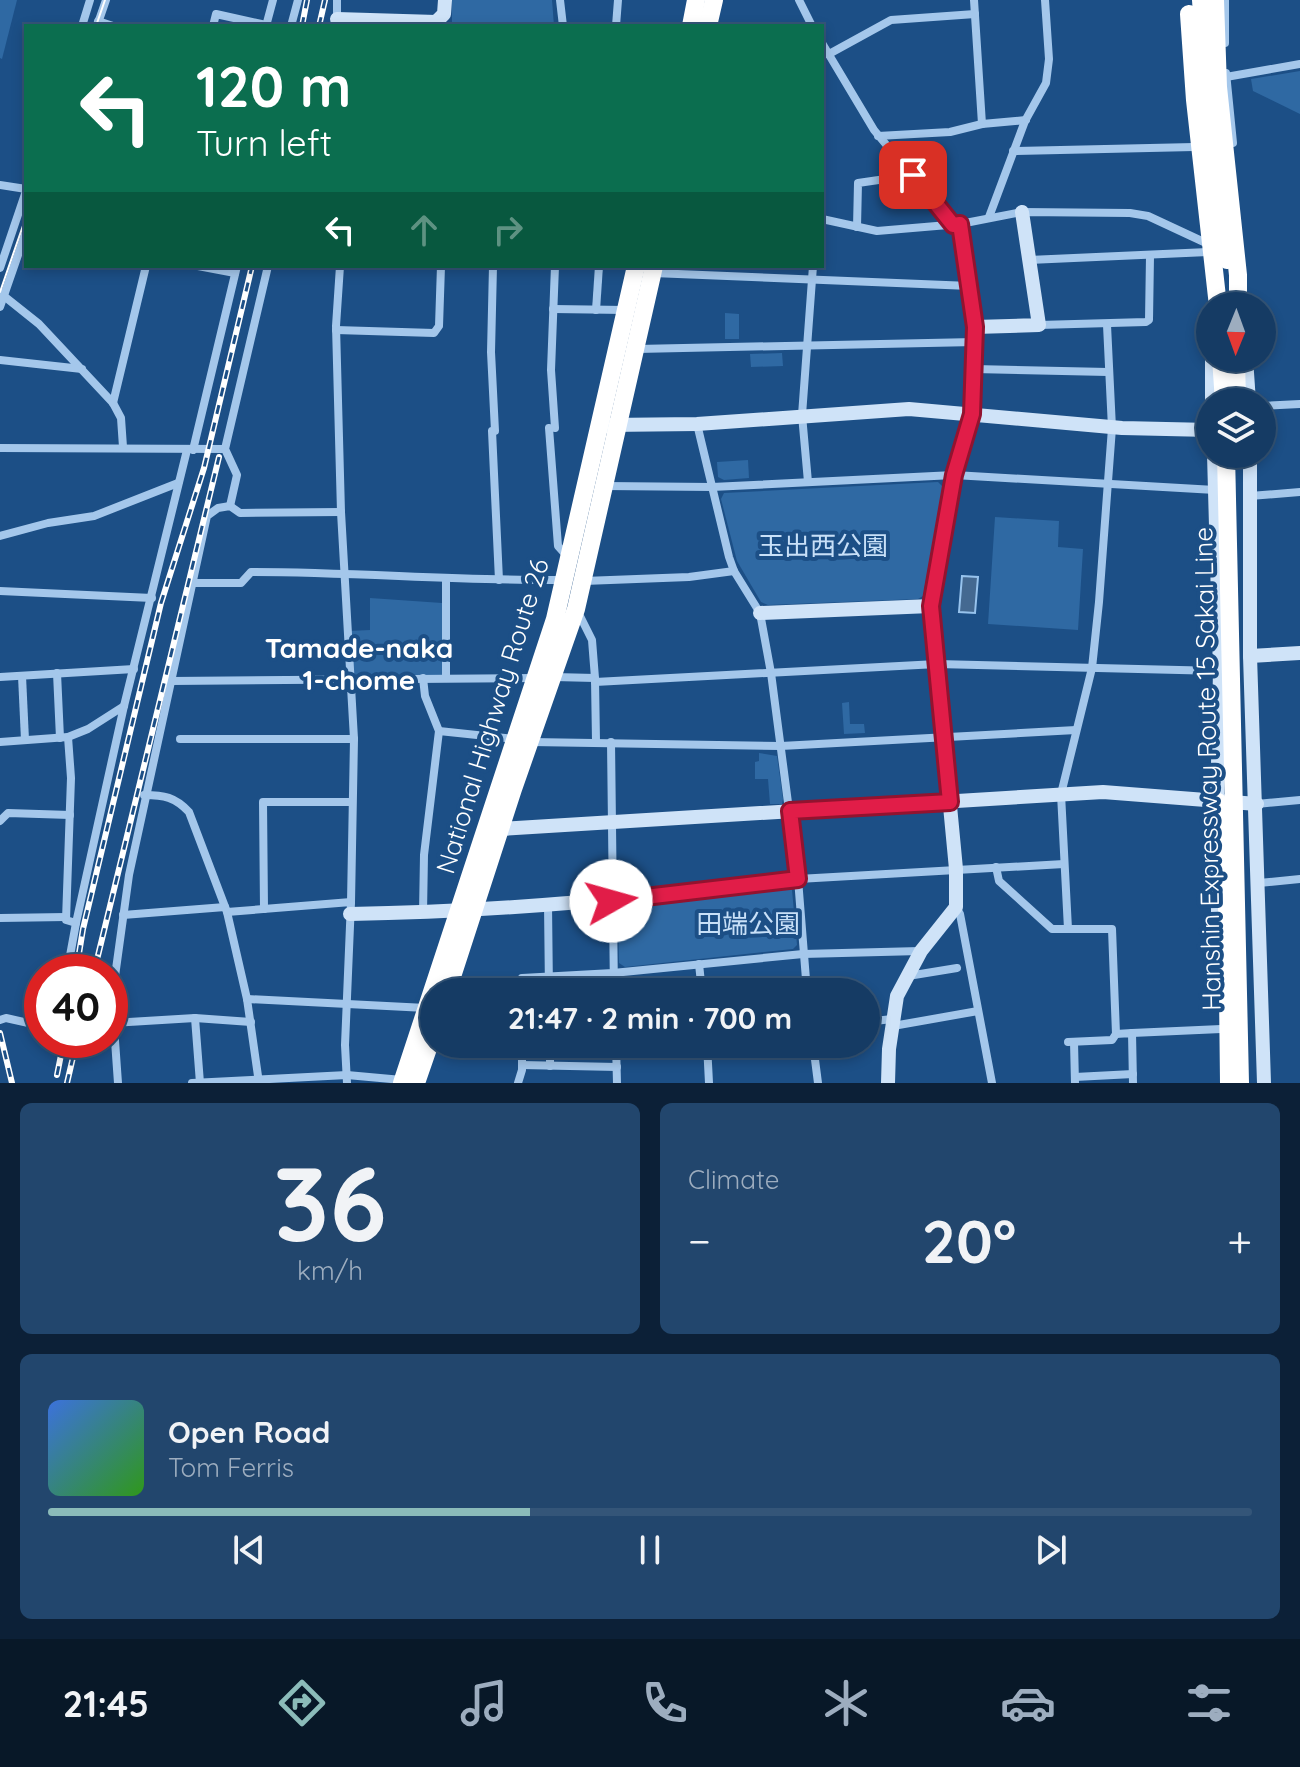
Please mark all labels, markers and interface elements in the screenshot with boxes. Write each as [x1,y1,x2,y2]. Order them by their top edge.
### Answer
text: 120 m [196,51,351,121]
icon: left [64,56,168,160]
text: Turn left [196,120,332,165]
pin [879,141,947,209]
icon: arrive [891,153,935,197]
icon: left [318,208,362,252]
icon: ahead [402,208,446,252]
icon: right [486,208,530,252]
north arrow [1196,292,1276,372]
map controls [1196,292,1276,468]
button: layers [1196,388,1276,468]
street label: Hanshin Expressway Route 15 Sakai Line [1186,527,1228,1011]
park label: 玉出西公園 [758,529,888,562]
street label: National Highway Route 26 [428,554,556,878]
district label: Tamade-naka 1-chome [265,630,453,697]
position arrow [569,859,653,943]
park label: 田端公園 [696,907,800,940]
speed limit sign: 40 [24,954,128,1058]
text: 21:47 · 2 min · 700 m [508,999,792,1037]
text: 36 [273,1137,387,1267]
text: Climate [688,1163,779,1196]
text: 20° [922,1203,1016,1278]
text: − [688,1213,711,1268]
text: + [1227,1213,1252,1268]
text: km/h [297,1254,363,1287]
text: Open Road [168,1413,330,1451]
text: Tom Ferris [168,1451,294,1484]
icon: previous [227,1528,271,1572]
icon: pause [628,1528,672,1572]
icon: next [1029,1528,1073,1572]
icon: directions [274,1675,330,1731]
icon: music [456,1675,512,1731]
icon: phone [637,1675,693,1731]
icon: climate [818,1675,874,1731]
icon: car [1000,1675,1056,1731]
icon: filters [1181,1675,1237,1731]
text: 21:45 [63,1681,149,1726]

